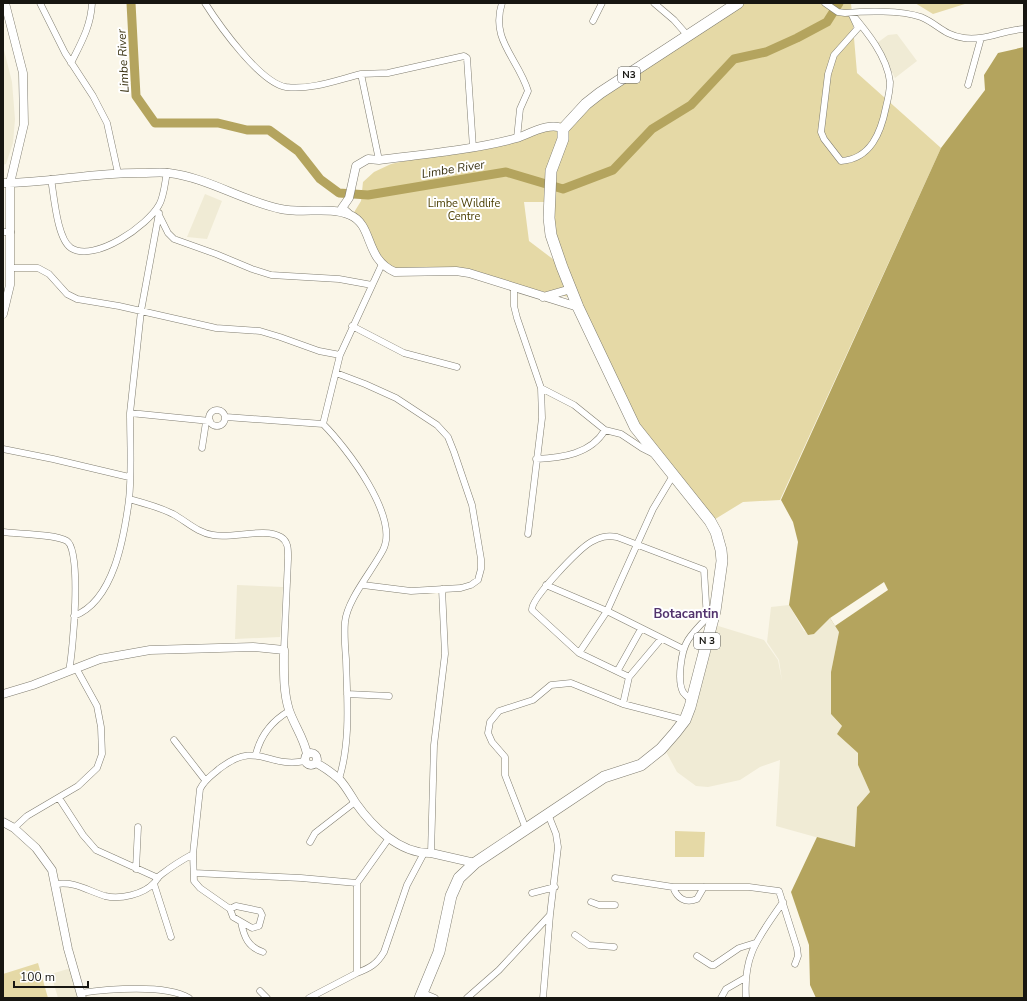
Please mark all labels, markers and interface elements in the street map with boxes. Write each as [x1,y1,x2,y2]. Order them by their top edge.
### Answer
water label: Limbe River [113,28,133,93]
road number: N3 [618,67,640,83]
water label: Limbe River [420,156,486,182]
park label: Limbe Wildlife Centre [428,196,500,224]
district label: Botacantin [653,605,719,623]
road number: N 3 [694,633,720,649]
scale bar [14,963,88,989]
text: 100 m [20,969,55,985]

